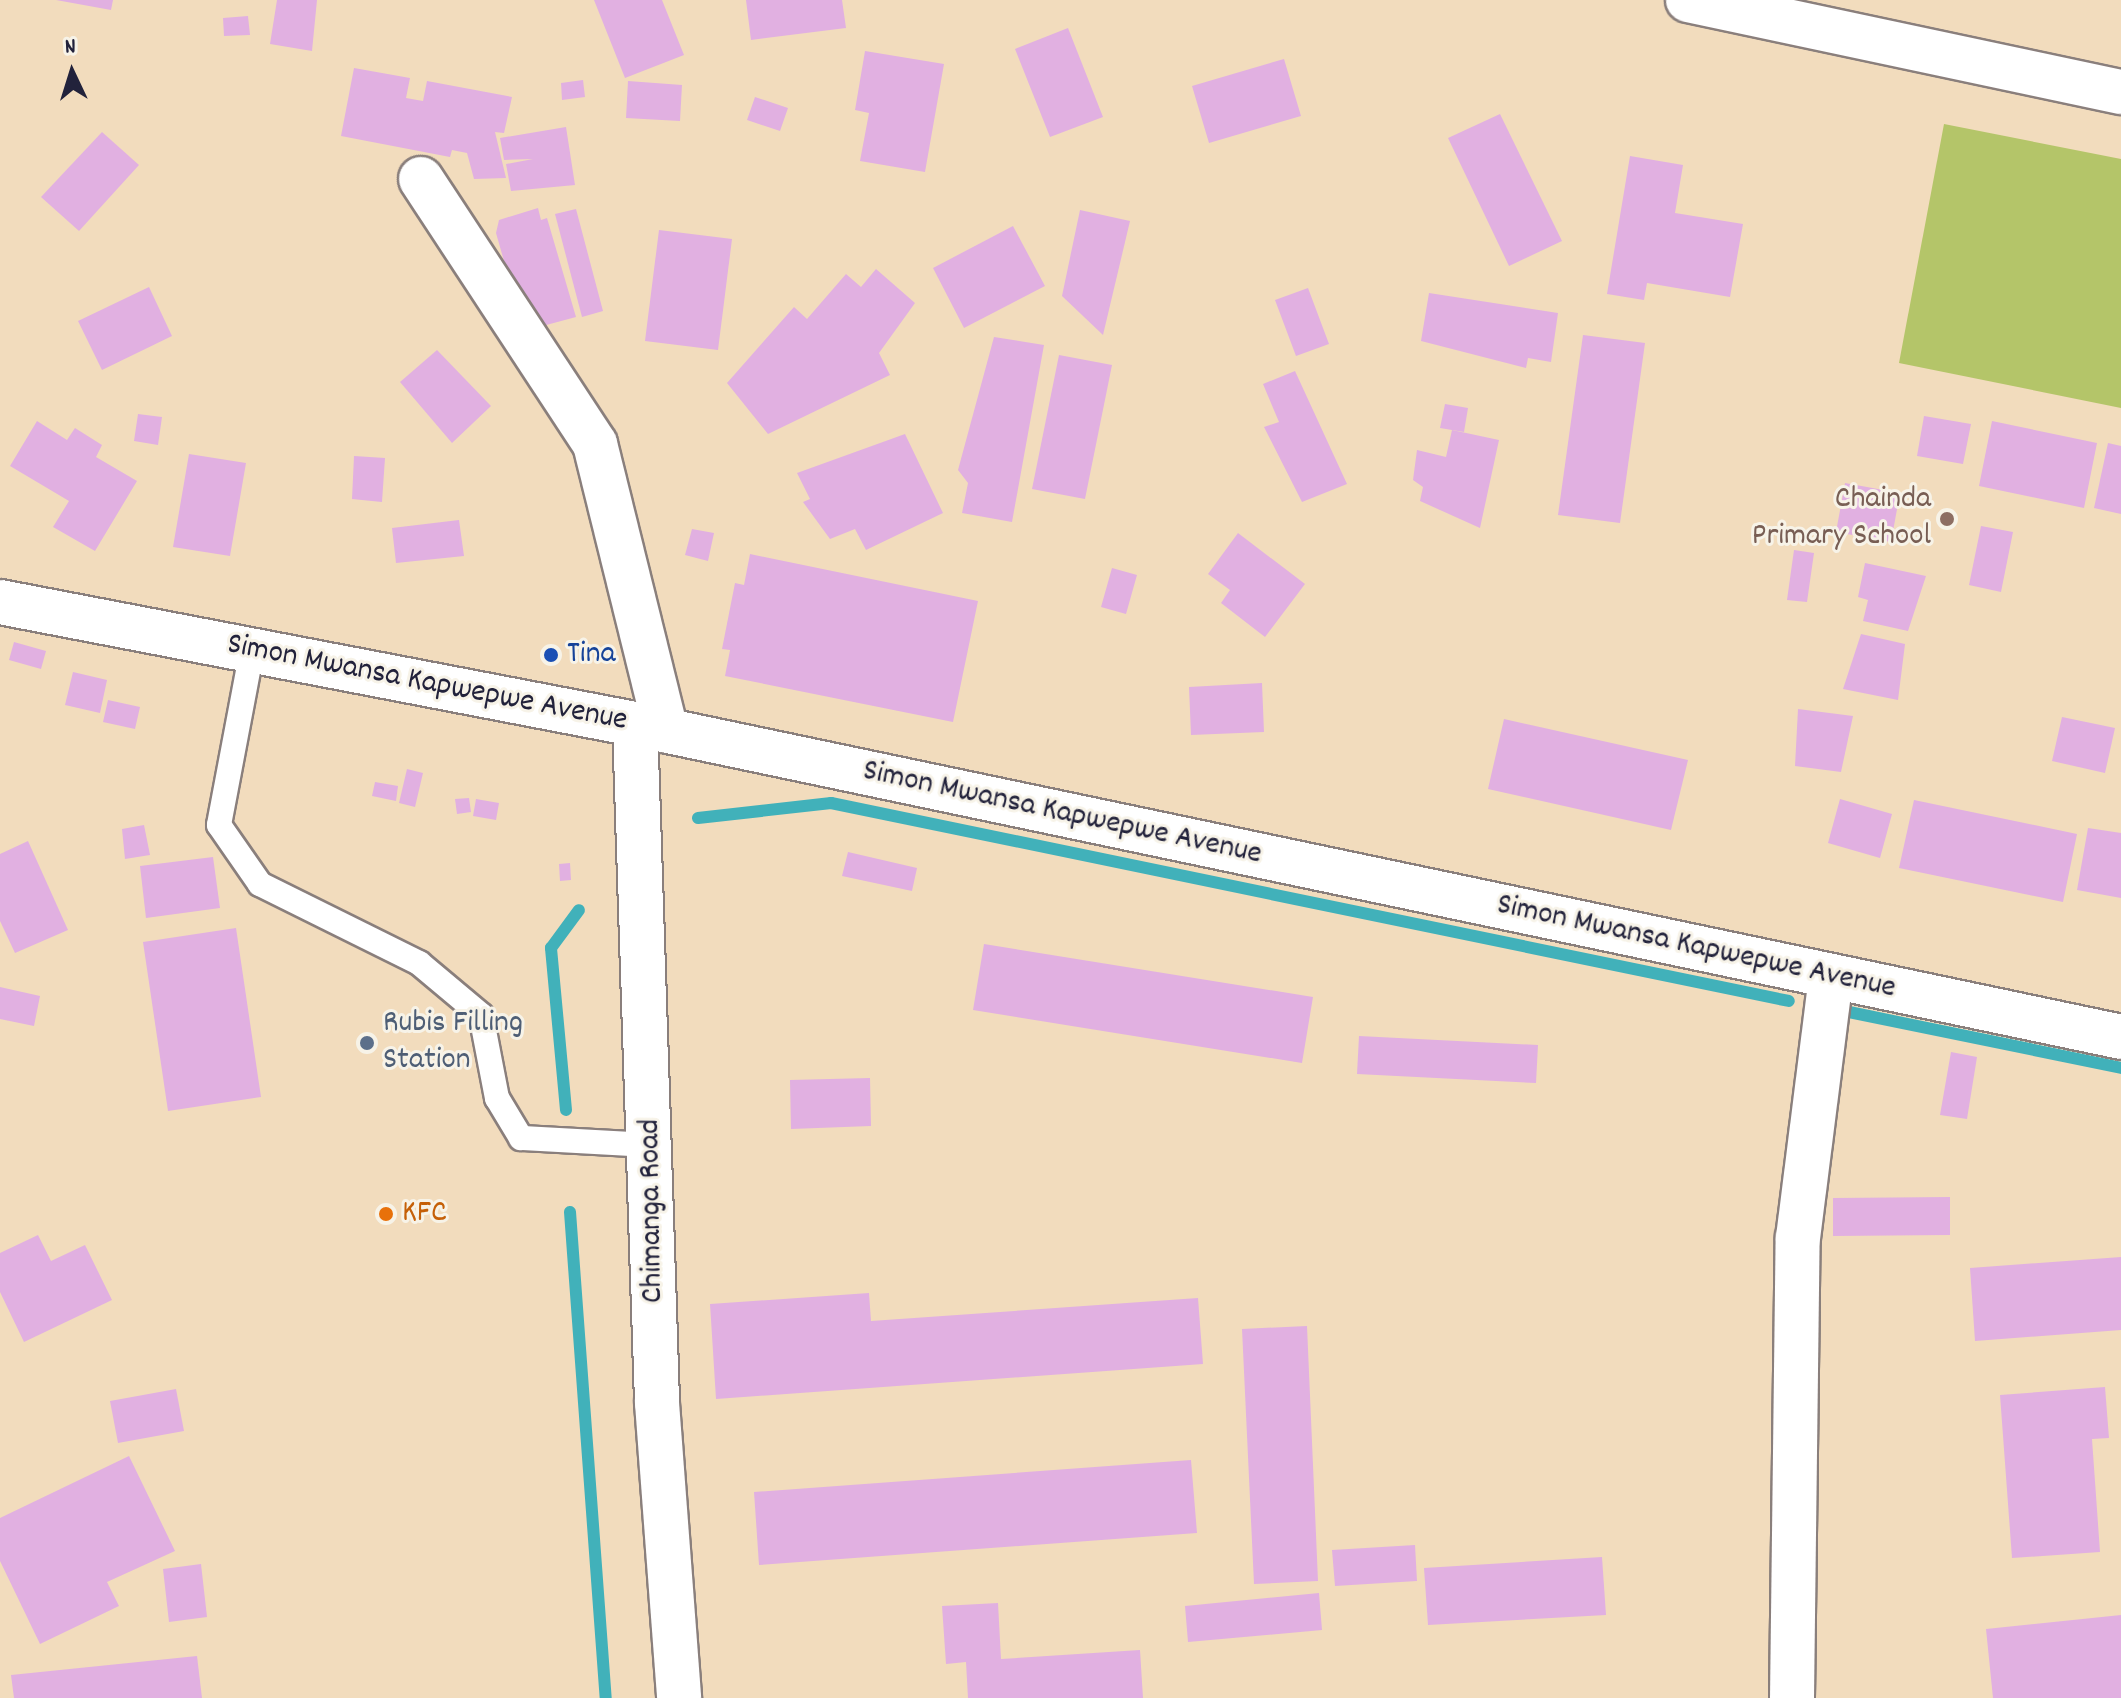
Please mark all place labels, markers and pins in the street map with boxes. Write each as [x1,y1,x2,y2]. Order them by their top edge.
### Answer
place label: Chainda Primary School [1752,482,1931,557]
marker: Chainda Primary School [1938,510,1956,528]
place label: Tina [567,636,615,674]
marker: Tina [542,646,560,664]
place label: Rubis Filling Station [383,1006,523,1081]
marker: Rubis Filling Station [358,1034,376,1052]
place label: KFC [402,1195,447,1233]
marker: KFC [377,1205,395,1223]

